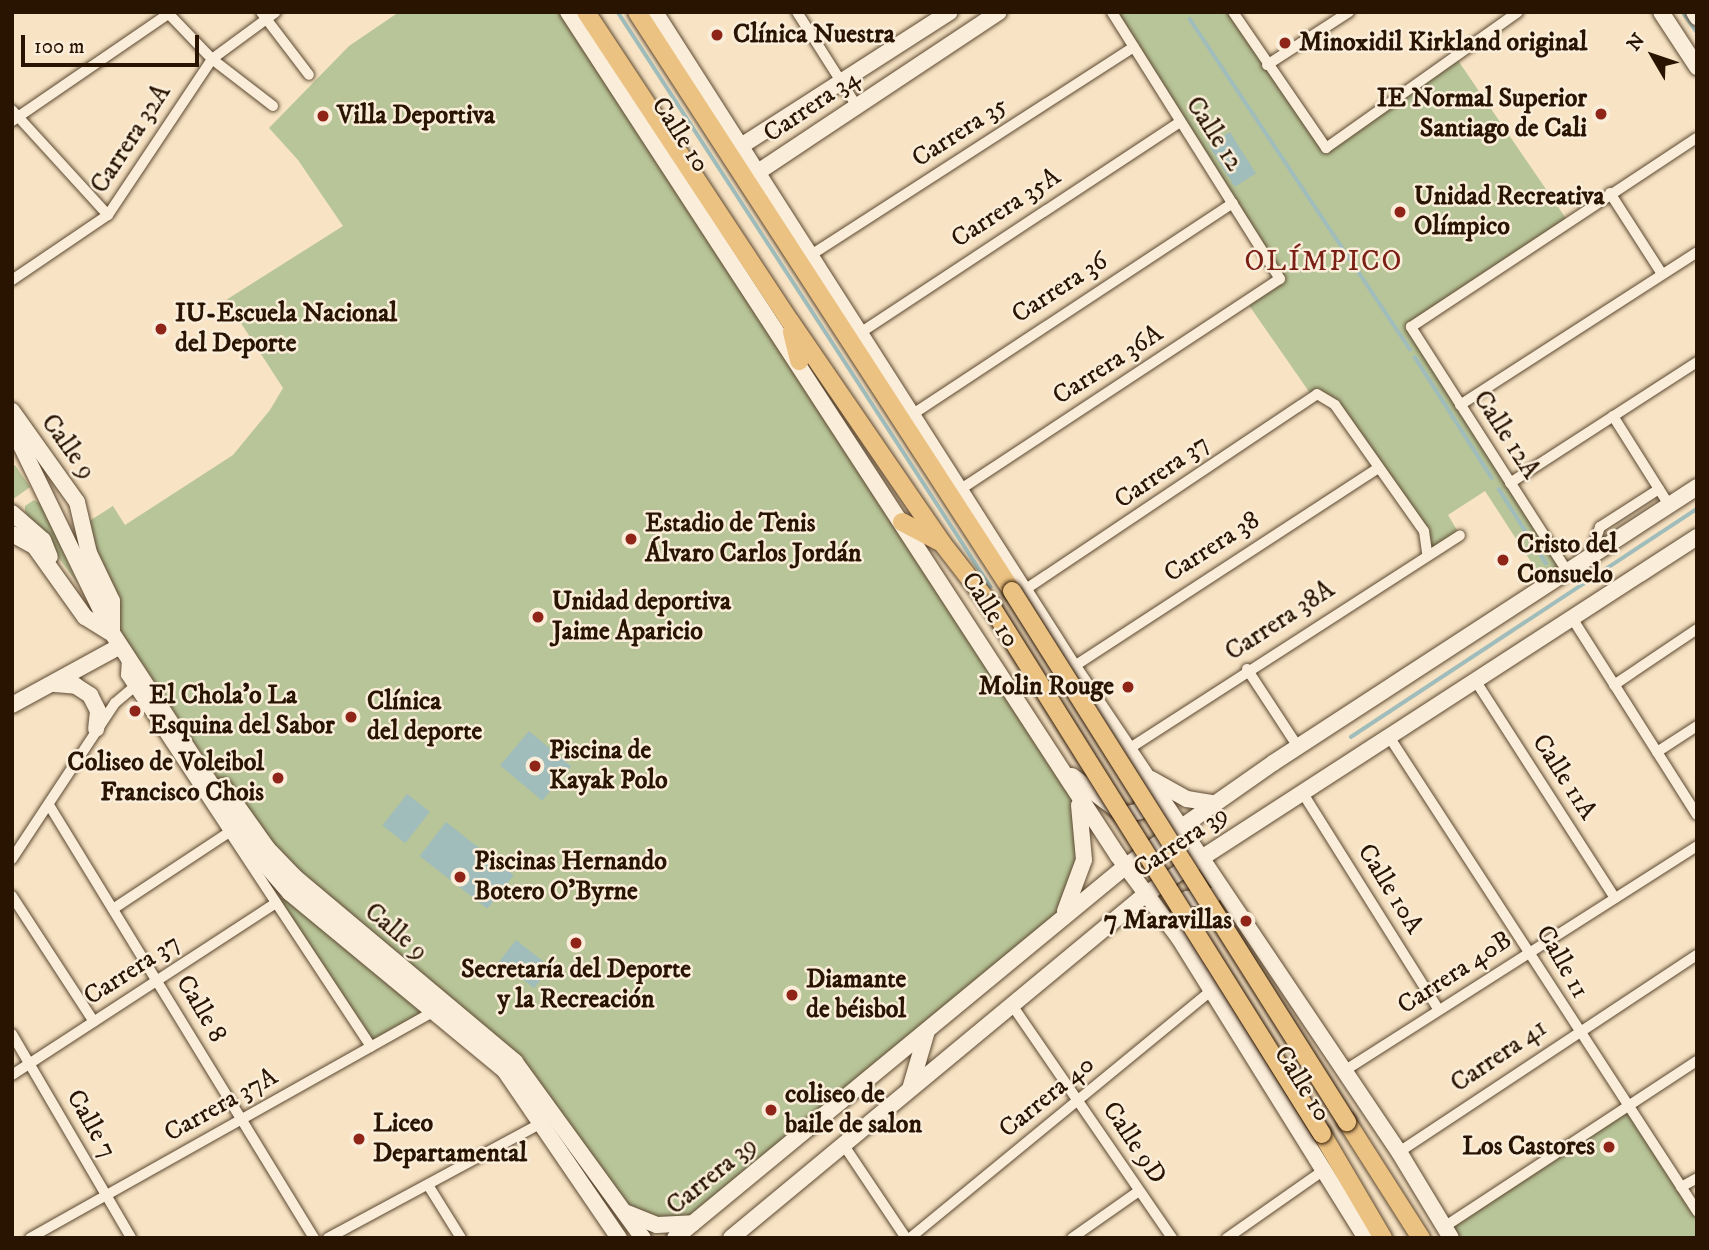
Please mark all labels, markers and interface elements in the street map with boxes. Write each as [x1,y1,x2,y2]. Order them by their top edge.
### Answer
place label: Clínica Nuestra [733,19,895,51]
scale bar [24,21,203,65]
north arrow [1618,21,1688,91]
marker: Clínica Nuestra [707,25,727,45]
place label: Minoxidil Kirkland original [1299,27,1587,59]
text: N [1622,29,1650,56]
text: 100 m [34,34,85,60]
marker: Minoxidil Kirkland original [1277,35,1293,51]
street label: Carrera 34 [758,62,866,150]
street label: Carrera 32A [84,79,178,199]
place label: IE Normal Superior Santiago de Cali [1377,83,1587,144]
street label: Carrera 35 [906,90,1014,174]
street label: Calle 10 [644,91,716,179]
street label: Calle 12 [1178,91,1250,177]
place label: Villa Deportiva [337,100,495,132]
marker: IE Normal Superior Santiago de Cali [1593,106,1609,122]
marker: Villa Deportiva [315,108,331,124]
street label: Carrera 35A [946,161,1066,255]
place label: Unidad Recreativa Olímpico [1414,181,1605,242]
marker: Unidad Recreativa Olímpico [1392,204,1408,220]
district label: OLÍMPICO [1246,245,1402,279]
street label: Carrera 36 [1006,246,1114,330]
place label: IU-Escuela Nacional del Deporte [175,298,397,360]
street label: Carrera 36A [1047,318,1169,412]
marker: IU-Escuela Nacional del Deporte [153,321,169,337]
street label: Calle 12A [1466,385,1546,485]
street label: Calle 9 [34,408,102,486]
street label: Carrera 37 [1109,428,1215,516]
street label: Carrera 38 [1158,505,1266,589]
place label: Estadio de Tenis Álvaro Carlos Jordán [645,508,862,570]
place label: Cristo del Consuelo [1517,529,1617,590]
marker: Estadio de Tenis Álvaro Carlos Jordán [623,531,639,547]
marker: Cristo del Consuelo [1495,552,1511,568]
street label: Calle 10 [954,566,1026,654]
street label: Carrera 38A [1220,574,1340,668]
place label: Unidad deportiva Jaime Aparicio [552,586,731,648]
marker: Unidad deportiva Jaime Aparicio [530,609,546,625]
place label: Molin Rouge [979,671,1114,703]
marker: Molin Rouge [1120,679,1136,695]
place label: El Chola'o La Esquina del Sabor [149,680,335,742]
place label: Clínica del deporte [367,686,482,748]
marker: El Chola'o La Esquina del Sabor [127,703,143,719]
marker: Clínica del deporte [341,707,361,727]
street label: Calle 11A [1525,728,1603,826]
place label: Piscina de Kayak Polo [549,735,668,796]
place label: Coliseo de Voleibol Francisco Chois [67,747,264,808]
marker: Piscina de Kayak Polo [527,758,543,774]
marker: Coliseo de Voleibol Francisco Chois [270,770,286,786]
street label: Carrera 39 [1128,799,1234,885]
street label: Calle 10A [1350,838,1430,940]
place label: Piscinas Hernando Botero O'Byrne [474,846,667,908]
marker: Piscinas Hernando Botero O'Byrne [452,869,468,885]
street label: Calle 9 [358,897,434,967]
place label: 7 Maravillas [1104,905,1232,937]
marker: 7 Maravillas [1238,913,1254,929]
street label: Calle 11 [1529,920,1595,1004]
street label: Carrera 40B [1392,924,1518,1022]
street label: Carrera 37 [78,927,186,1013]
marker: Secretaría del Deporte y la Recreación [568,935,584,951]
place label: Secretaría del Deporte y la Recreación [461,954,691,1016]
place label: Diamante de béisbol [806,964,906,1026]
street label: Calle 8 [169,970,233,1048]
marker: Diamante de béisbol [784,987,800,1003]
street label: Carrera 41 [1445,1013,1553,1099]
street label: Calle 10 [1267,1040,1337,1128]
street label: Carrera 40 [993,1049,1101,1145]
street label: Carrera 37A [159,1061,283,1149]
place label: coliseo de baile de salon [785,1079,922,1140]
street label: Calle 7 [59,1084,123,1164]
street label: Calle 9D [1095,1096,1173,1190]
marker: coliseo de baile de salon [763,1102,779,1118]
place label: Liceo Departamental [373,1108,527,1170]
street label: Carrera 39 [660,1130,764,1222]
marker: Liceo Departamental [351,1131,367,1147]
place label: Los Castores [1462,1131,1595,1163]
marker: Los Castores [1601,1139,1617,1155]

